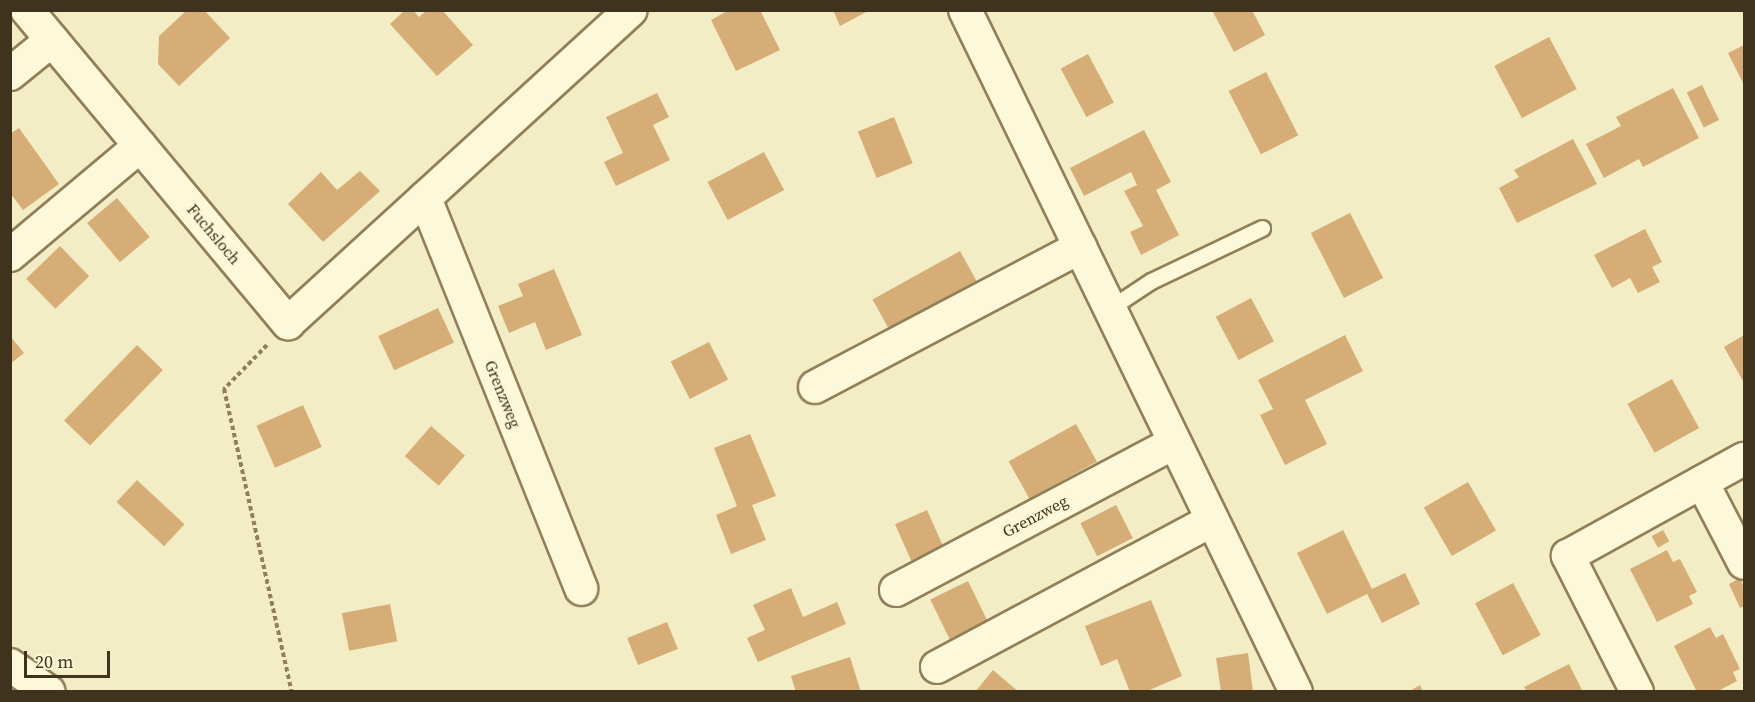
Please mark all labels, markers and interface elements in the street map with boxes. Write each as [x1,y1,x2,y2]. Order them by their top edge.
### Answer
street label: Fuchsloch [183,200,245,268]
street label: Grenzweg [481,357,525,431]
street label: Grenzweg [999,491,1071,541]
scale bar [27,639,112,677]
text: 20 m [35,649,73,674]

